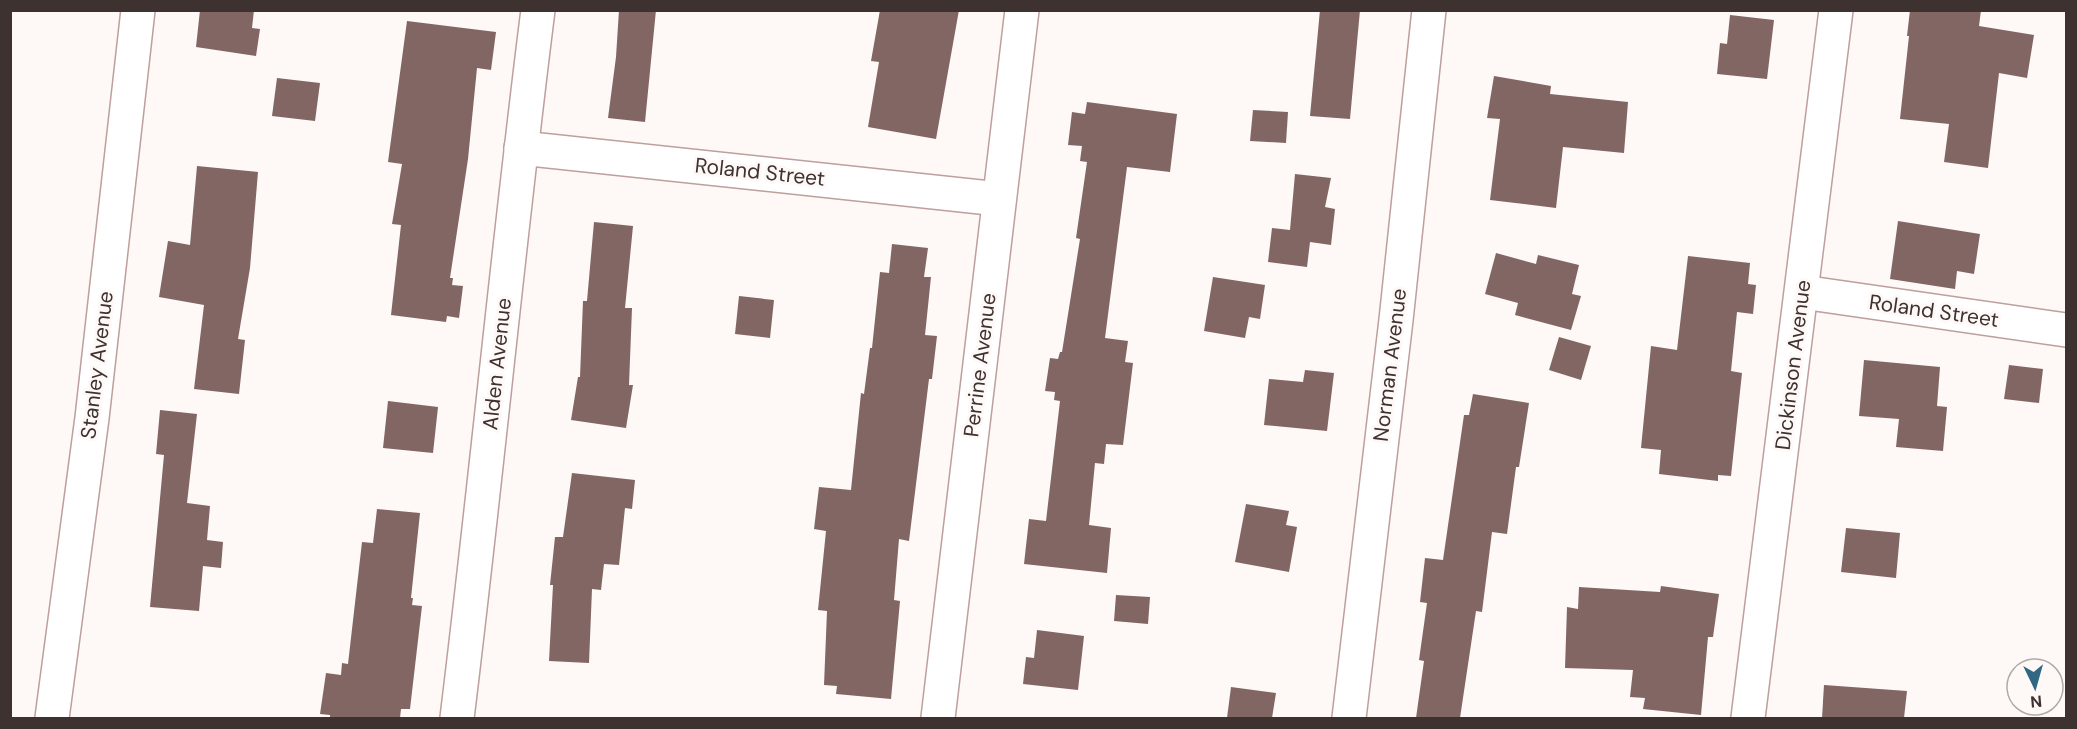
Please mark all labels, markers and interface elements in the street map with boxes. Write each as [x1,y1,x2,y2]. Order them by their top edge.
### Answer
street label: Roland Street [694,151,826,193]
street label: Dickinson Avenue [1769,278,1817,452]
street label: Norman Avenue [1367,287,1413,443]
street label: Roland Street [1867,288,2001,334]
street label: Stanley Avenue [74,289,120,441]
street label: Perrine Avenue [957,291,1003,439]
street label: Alden Avenue [476,296,518,431]
north arrow [2005,657,2065,717]
text: N [2030,690,2043,712]

